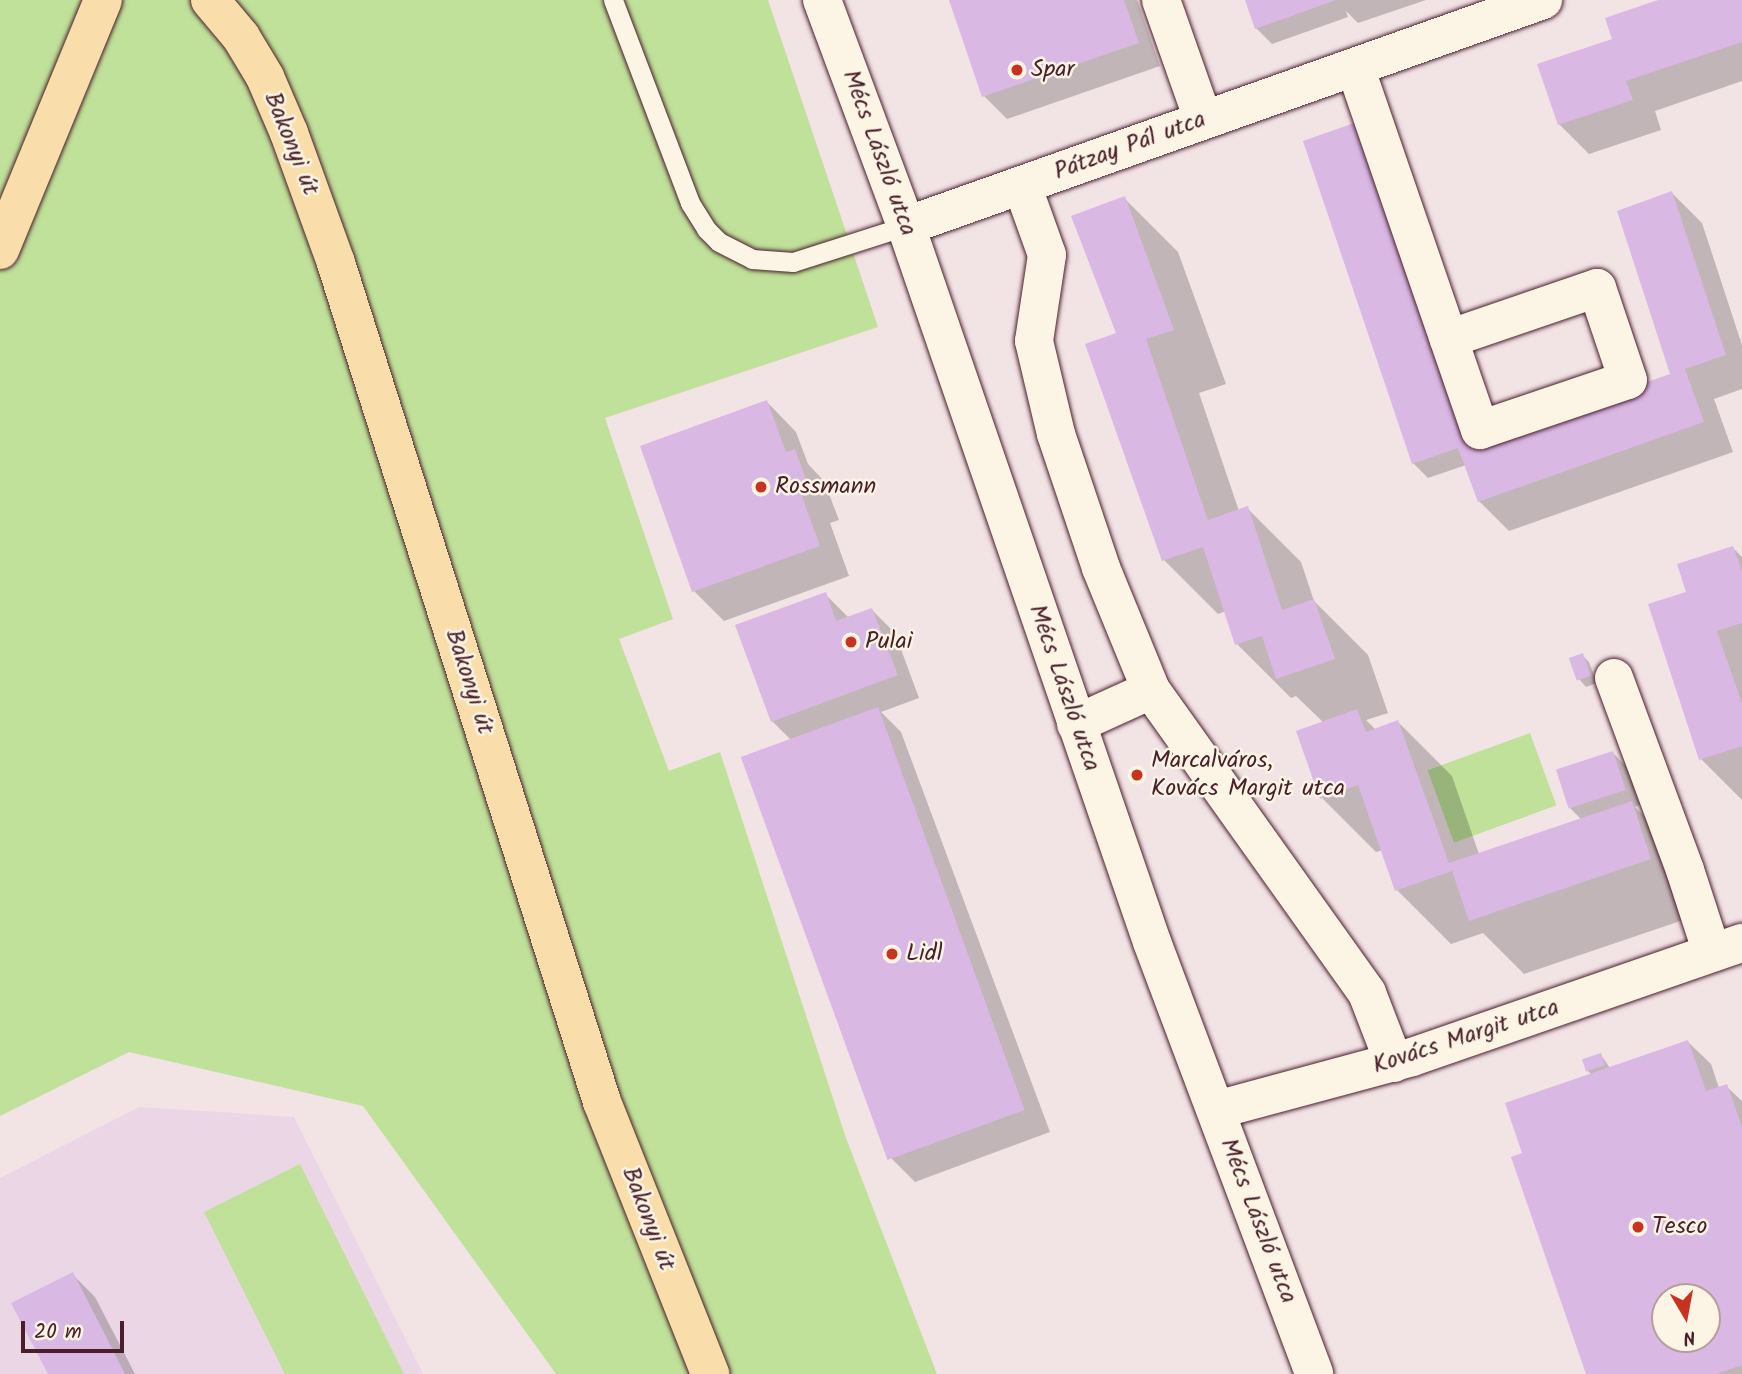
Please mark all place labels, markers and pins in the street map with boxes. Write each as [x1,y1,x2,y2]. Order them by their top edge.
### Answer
place label: Spar [1031,56,1074,84]
marker: Spar [1009,62,1025,78]
place label: Rossmann [775,473,876,501]
marker: Rossmann [753,479,769,495]
place label: Pulai [865,628,912,656]
marker: Pulai [843,634,859,650]
place label: Marcalváros, Kovács Margit utca [1151,747,1345,803]
marker: Marcalváros, Kovács Margit utca [1129,767,1145,783]
place label: Lidl [906,940,943,968]
marker: Lidl [884,946,900,962]
place label: Tesco [1652,1213,1707,1241]
marker: Tesco [1630,1219,1646,1235]

